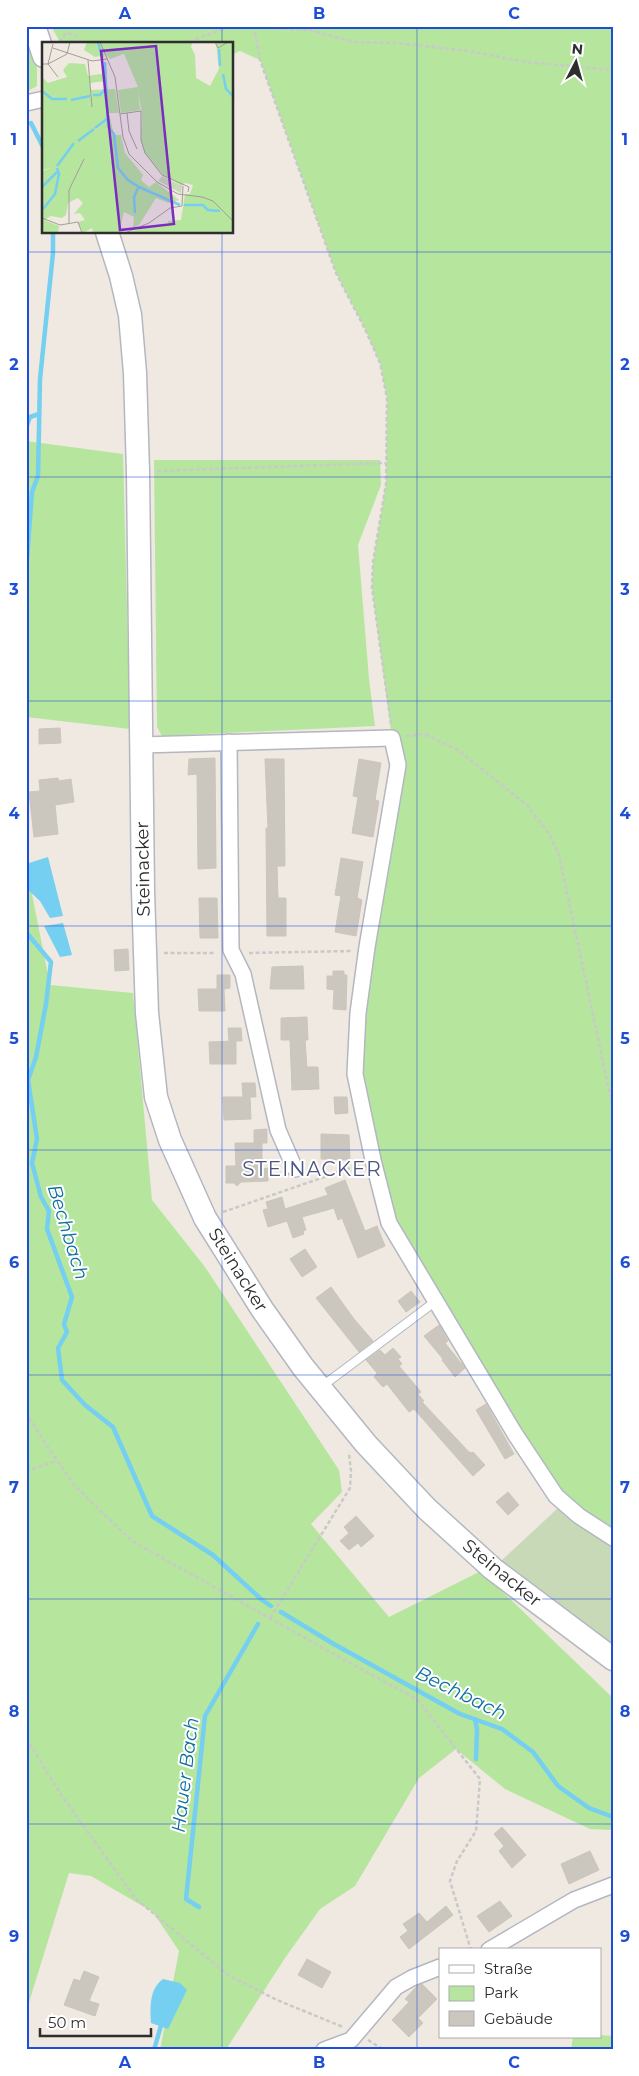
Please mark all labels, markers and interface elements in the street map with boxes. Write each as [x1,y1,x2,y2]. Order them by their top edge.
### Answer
text: A [118,4,132,23]
text: B [313,4,325,23]
text: C [508,4,520,23]
north arrow [552,38,602,88]
text: N [571,40,584,59]
inset map [42,42,234,234]
text: 1 [11,130,17,149]
text: 1 [622,130,628,149]
text: 2 [9,355,19,374]
text: 2 [620,355,630,374]
text: 3 [8,580,19,599]
text: 3 [619,580,630,599]
text: 4 [8,804,20,823]
text: 4 [619,804,631,823]
street label: Steinacker [131,821,155,917]
text: 5 [9,1029,19,1048]
text: 5 [620,1029,630,1048]
district label: STEINACKER [242,1157,382,1181]
water label: Bechbach [43,1182,93,1282]
street label: Steinacker [203,1224,273,1316]
text: 6 [9,1253,19,1272]
text: 6 [620,1253,630,1272]
text: 7 [9,1478,19,1497]
text: 7 [620,1478,630,1497]
street label: Steinacker [458,1535,546,1611]
water label: Bechbach [412,1661,510,1725]
text: 8 [9,1702,19,1721]
text: 8 [620,1702,630,1721]
water label: Hauer Bach [167,1716,203,1834]
text: 9 [9,1927,19,1946]
text: 9 [620,1927,630,1946]
legend [439,1948,602,2038]
text: Straße [484,1959,533,1978]
text: Park [484,1983,518,2002]
scale bar [40,2006,151,2038]
text: Gebäude [484,2009,553,2028]
text: 50 m [48,2013,86,2032]
text: A [118,2053,132,2072]
text: B [313,2053,325,2072]
text: C [508,2053,520,2072]

